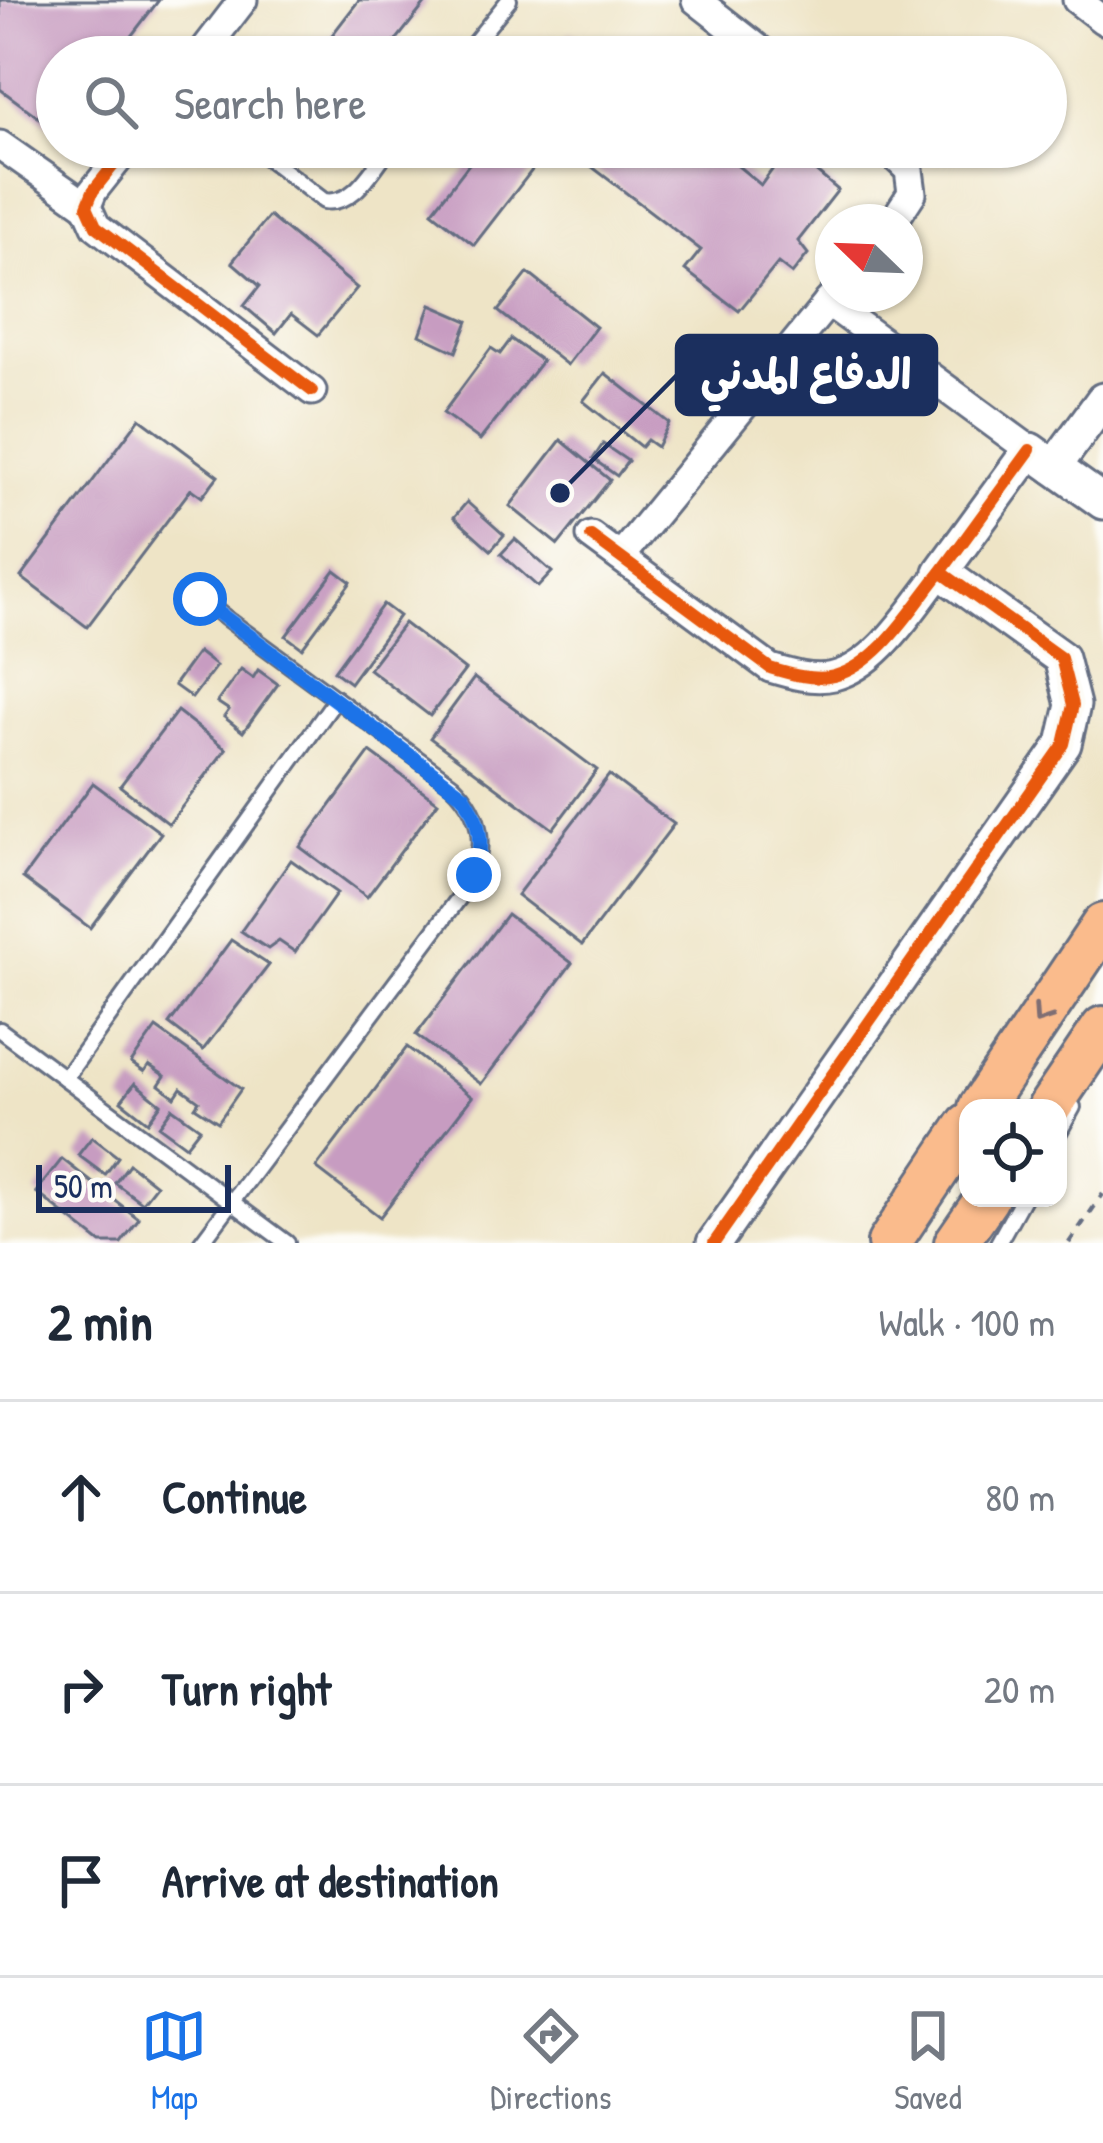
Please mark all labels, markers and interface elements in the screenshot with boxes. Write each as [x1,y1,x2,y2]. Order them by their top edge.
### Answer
search box [36,36,1067,168]
icon: search [78,69,144,135]
text: Search here [174,72,366,133]
north arrow [815,204,923,312]
callout: الدفاع المدني [677,336,936,414]
text: الدفاع المدني [700,345,912,412]
route start [173,572,227,626]
route end [447,848,501,902]
one-way arrow [1034,1003,1056,1025]
map controls [959,1099,1067,1207]
button: locate [959,1099,1067,1207]
scale bar [36,1159,231,1212]
text: 50 m [54,1164,113,1208]
text: 2 min [48,1287,153,1356]
text: Walk · 100 m [879,1295,1055,1348]
icon: ahead [48,1464,114,1530]
text: Continue [162,1466,307,1527]
text: 80 m [985,1470,1055,1523]
icon: right [48,1656,114,1722]
text: Turn right [162,1658,331,1719]
text: 20 m [984,1662,1055,1715]
icon: arrive [48,1848,114,1914]
text: Arrive at destination [162,1850,499,1911]
tab: Map [141,2003,207,2119]
tab: Directions [490,2003,612,2119]
tab: Saved [894,2003,962,2119]

